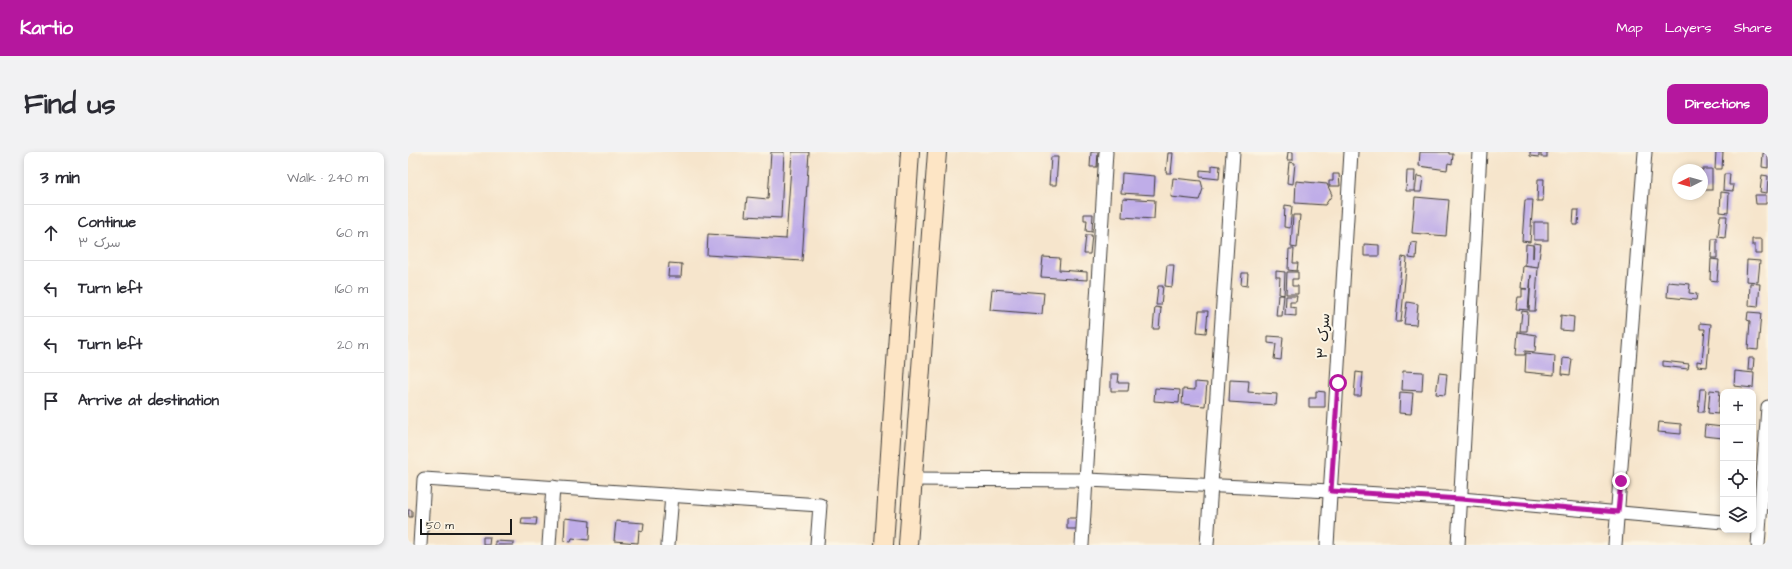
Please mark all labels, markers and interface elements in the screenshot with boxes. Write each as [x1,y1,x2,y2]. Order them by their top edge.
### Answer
text: Kartio [20,15,73,42]
text: Map [1616,18,1643,38]
text: Layers [1665,18,1712,38]
text: Share [1734,18,1772,38]
button: Directions [1667,84,1768,124]
text: Find us [24,85,115,124]
north arrow [1672,164,1708,200]
text: 3 min [40,166,80,190]
text: Walk · 240 m [287,169,368,187]
text: Continue [78,212,136,233]
icon: ahead [40,222,62,244]
text: 60 m [336,224,368,242]
text: سرک ۳ [78,234,121,252]
icon: left [40,278,62,300]
text: Turn left [78,278,142,299]
text: 160 m [335,280,368,298]
street label: سرک ۳ [1313,313,1335,359]
icon: left [40,334,62,356]
text: Turn left [78,334,142,355]
text: 20 m [337,336,368,354]
route start [1329,374,1347,392]
map controls [1720,389,1756,533]
button: + [1720,389,1756,425]
icon: arrive [40,390,62,412]
text: Arrive at destination [78,390,219,411]
button: − [1720,425,1756,461]
button: locate [1720,461,1756,497]
route end [1612,472,1630,490]
button: layers [1720,497,1756,533]
scale bar [420,517,512,536]
text: 50 m [426,518,454,533]

